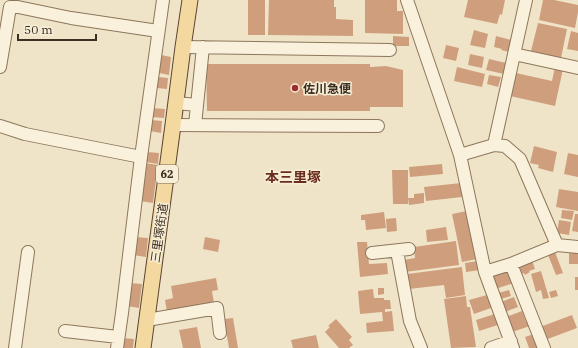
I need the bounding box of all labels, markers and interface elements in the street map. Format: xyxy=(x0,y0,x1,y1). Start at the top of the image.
scale bar xyxy=(18,16,96,42)
text: 50 m xyxy=(24,22,53,37)
place label: 佐川急便 xyxy=(303,81,351,96)
marker: 佐川急便 xyxy=(290,83,300,93)
road number: 62 xyxy=(156,165,178,183)
district label: 本三里塚 xyxy=(265,168,321,186)
street label: 三里塚街道 xyxy=(147,202,171,264)

